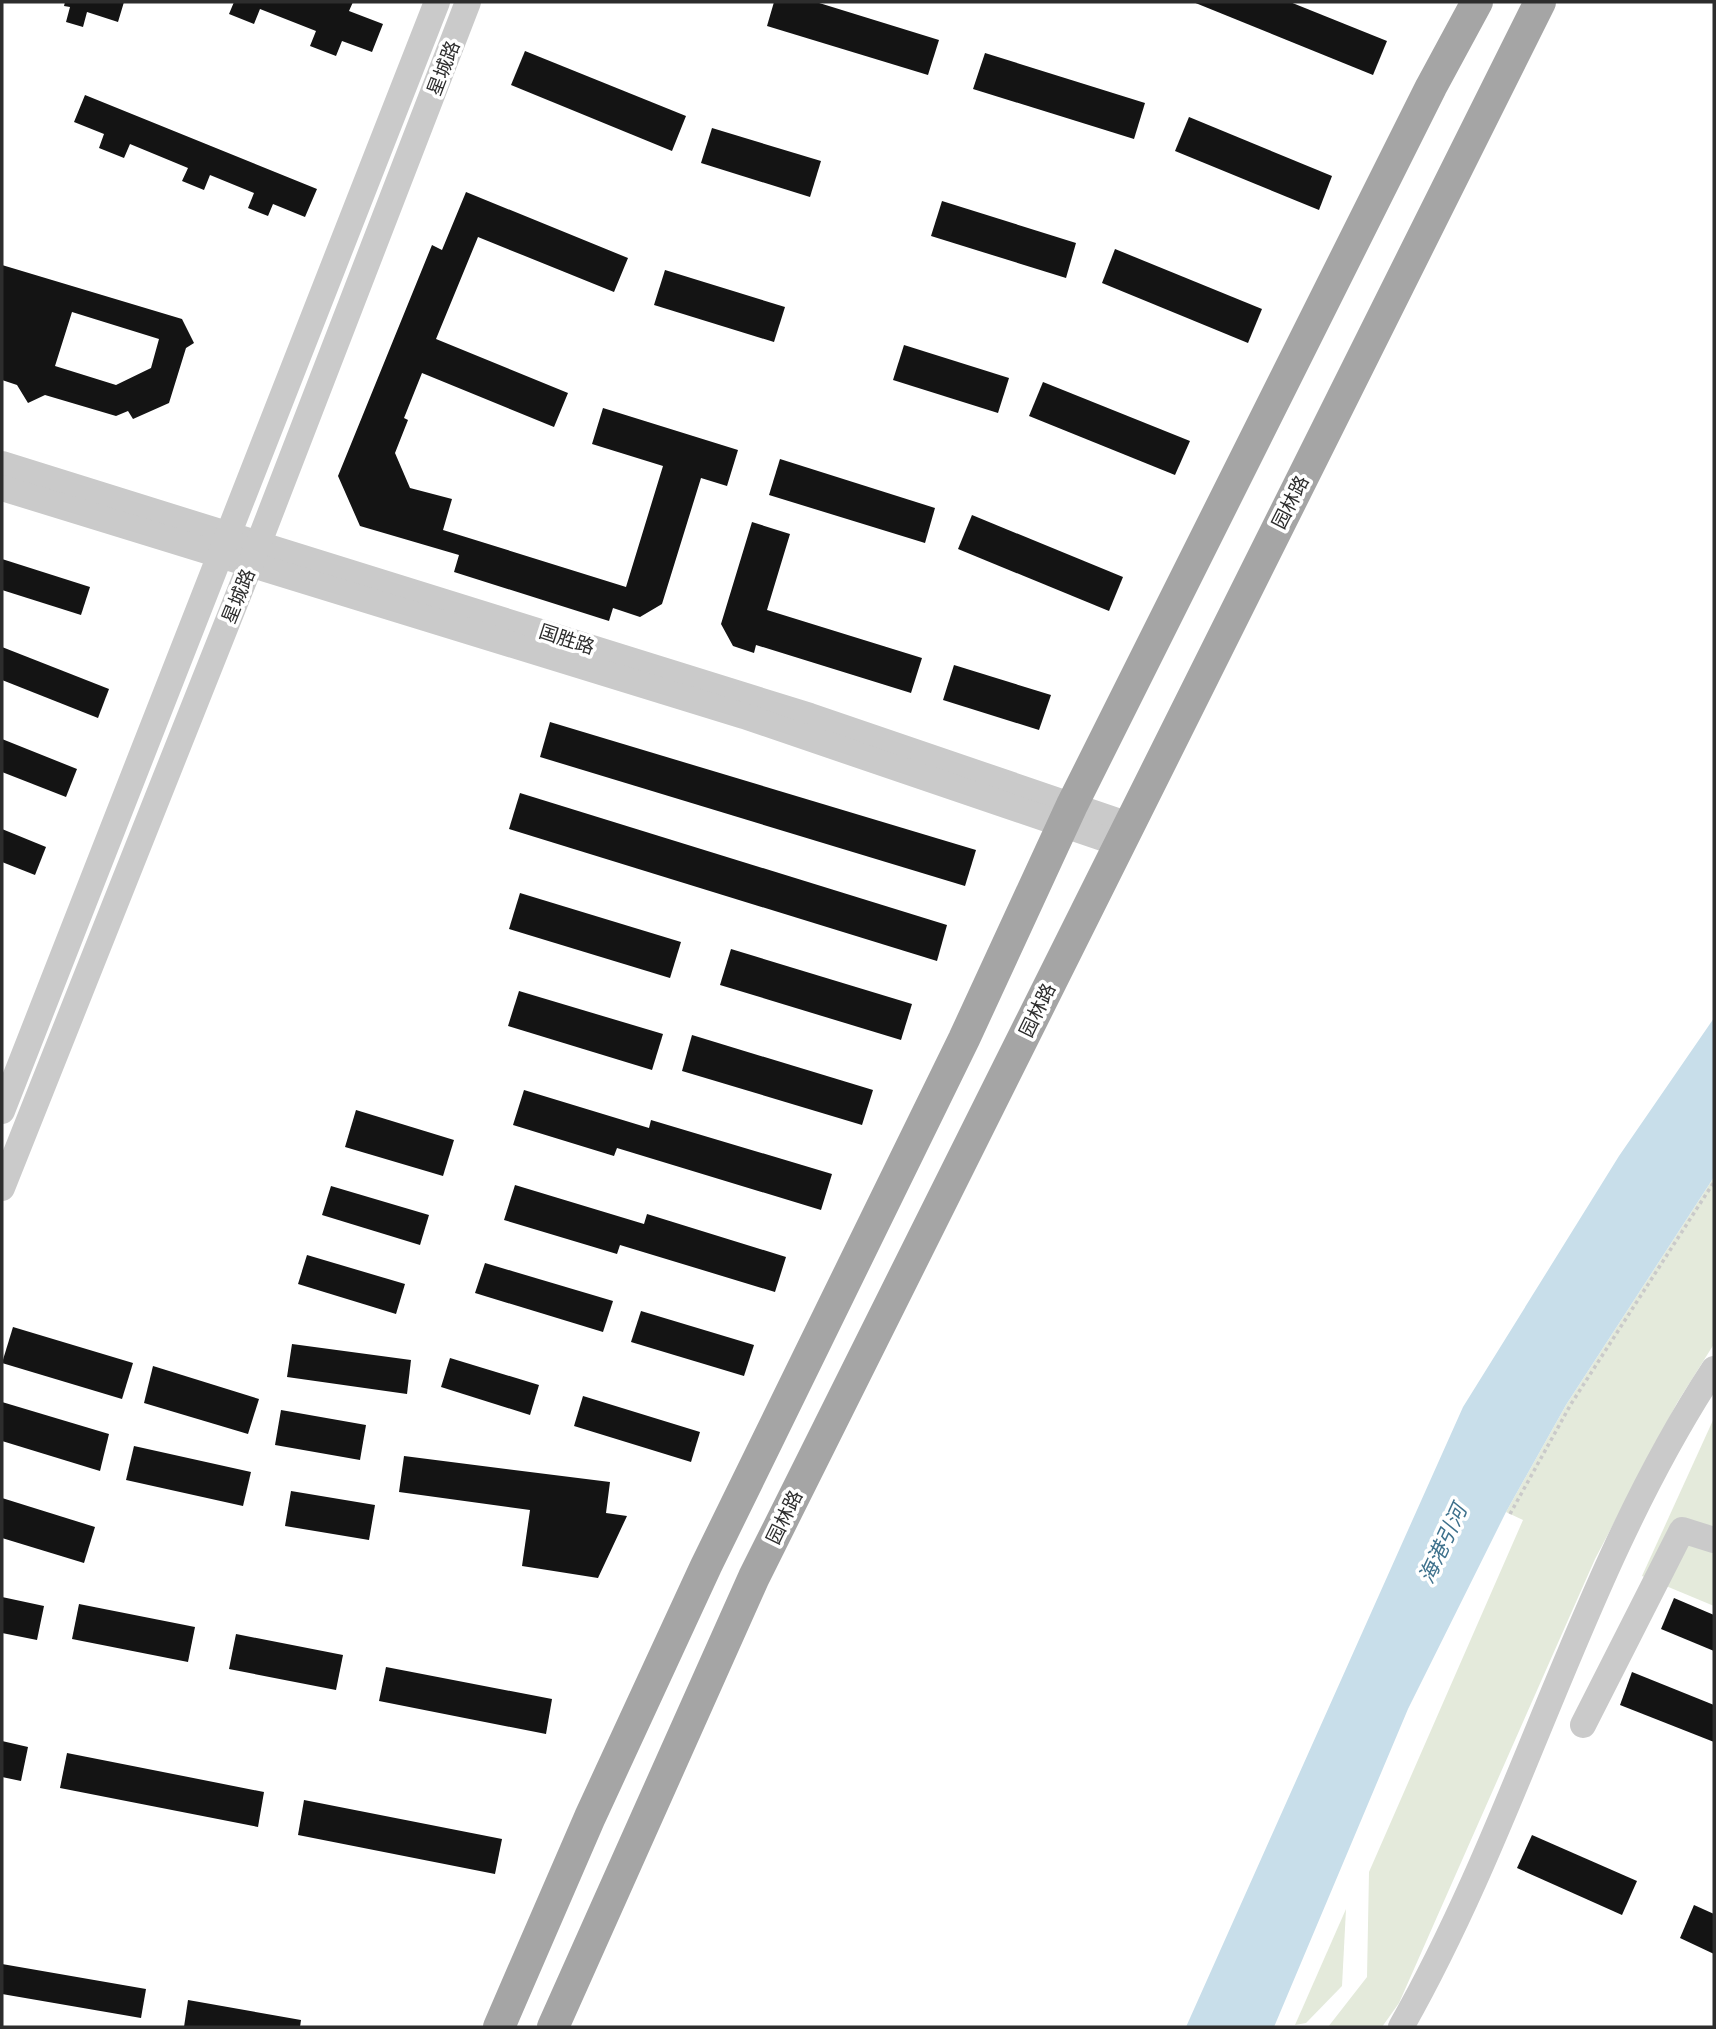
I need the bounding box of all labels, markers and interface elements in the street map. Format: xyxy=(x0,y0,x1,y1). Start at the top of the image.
street label: 星城路 xyxy=(423,38,465,99)
street label: 园林路 xyxy=(1268,472,1315,533)
street label: 星城路 xyxy=(218,566,261,627)
street label: 国胜路 xyxy=(536,621,597,660)
street label: 园林路 xyxy=(1016,980,1061,1041)
street label: 园林路 xyxy=(763,1487,808,1548)
water label: 海港引河 xyxy=(1414,1497,1474,1588)

